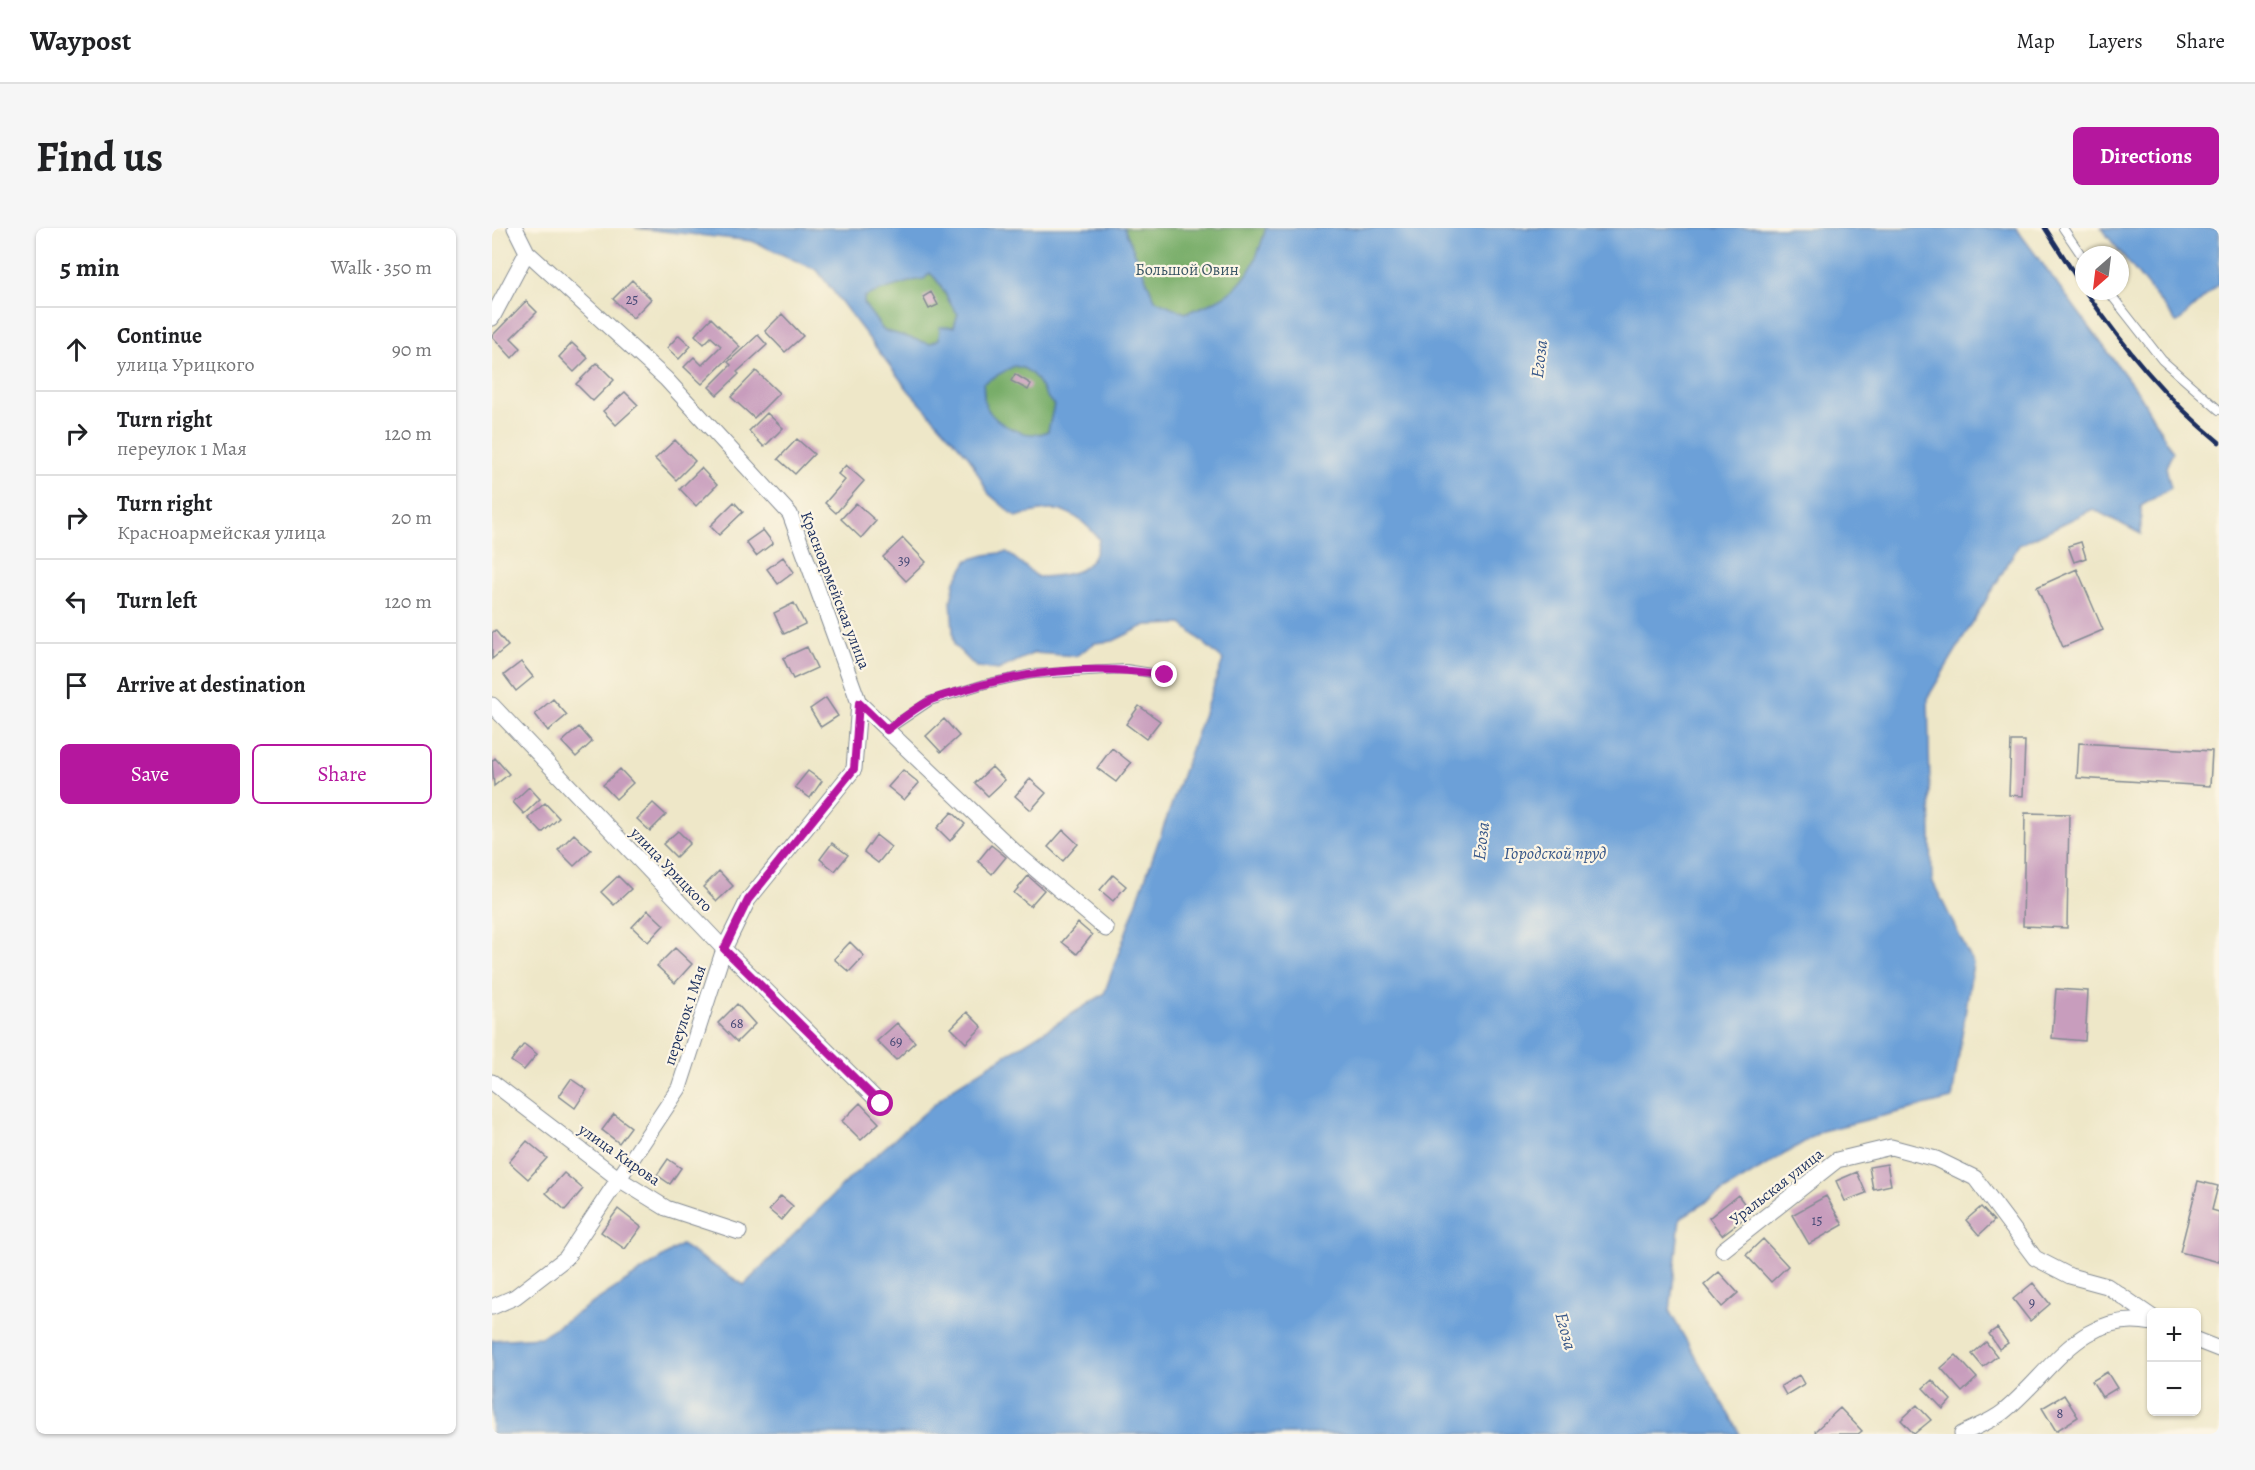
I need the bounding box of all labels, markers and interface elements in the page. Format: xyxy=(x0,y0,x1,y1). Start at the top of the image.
text: Waypost xyxy=(30,22,131,60)
text: Map xyxy=(2016,27,2055,55)
text: Layers xyxy=(2088,27,2143,55)
text: Share xyxy=(2176,27,2225,55)
button: Directions xyxy=(2073,127,2219,185)
text: Find us xyxy=(36,128,163,185)
north arrow xyxy=(2075,246,2129,300)
text: 5 min xyxy=(60,250,120,285)
text: Walk · 350 m xyxy=(331,254,432,281)
park label: Большой Овин xyxy=(1135,259,1239,281)
house number: 25 xyxy=(626,290,638,309)
text: Continue xyxy=(117,321,202,351)
icon: ahead xyxy=(60,333,93,366)
text: 90 m xyxy=(392,336,432,363)
water label: Егоза xyxy=(1525,339,1553,379)
text: улица Урицкого xyxy=(117,351,255,378)
text: Turn right xyxy=(117,405,213,435)
icon: right xyxy=(60,417,93,450)
text: 120 m xyxy=(384,420,432,447)
text: переулок 1 Мая xyxy=(117,435,247,462)
text: Turn right xyxy=(117,489,213,519)
icon: right xyxy=(60,501,93,534)
text: 20 m xyxy=(391,504,432,531)
street label: Красноармейская улица xyxy=(795,508,876,673)
text: Красноармейская улица xyxy=(117,519,326,546)
house number: 39 xyxy=(898,551,910,570)
icon: left xyxy=(60,585,93,618)
text: Turn left xyxy=(117,586,197,616)
text: 120 m xyxy=(384,588,432,615)
route end xyxy=(1151,661,1177,687)
icon: arrive xyxy=(60,669,93,702)
text: Arrive at destination xyxy=(117,670,306,700)
button: Save xyxy=(60,744,240,804)
button: Share xyxy=(252,744,432,804)
water label: Егоза xyxy=(1467,821,1495,861)
street label: улица Урицкого xyxy=(624,822,717,917)
water label: Городской пруд xyxy=(1504,841,1606,865)
street label: переулок 1 Мая xyxy=(658,962,712,1068)
house number: 68 xyxy=(730,1014,744,1033)
house number: 69 xyxy=(890,1032,902,1051)
route start xyxy=(867,1090,893,1116)
street label: улица Кирова xyxy=(573,1118,665,1191)
street label: Уральская улица xyxy=(1725,1143,1829,1230)
house number: 15 xyxy=(1812,1211,1822,1230)
house number: 9 xyxy=(2029,1293,2035,1312)
map controls xyxy=(2147,1308,2201,1416)
button: + xyxy=(2147,1308,2201,1362)
water label: Егоза xyxy=(1549,1309,1583,1353)
button: − xyxy=(2147,1362,2201,1416)
house number: 8 xyxy=(2057,1404,2064,1423)

